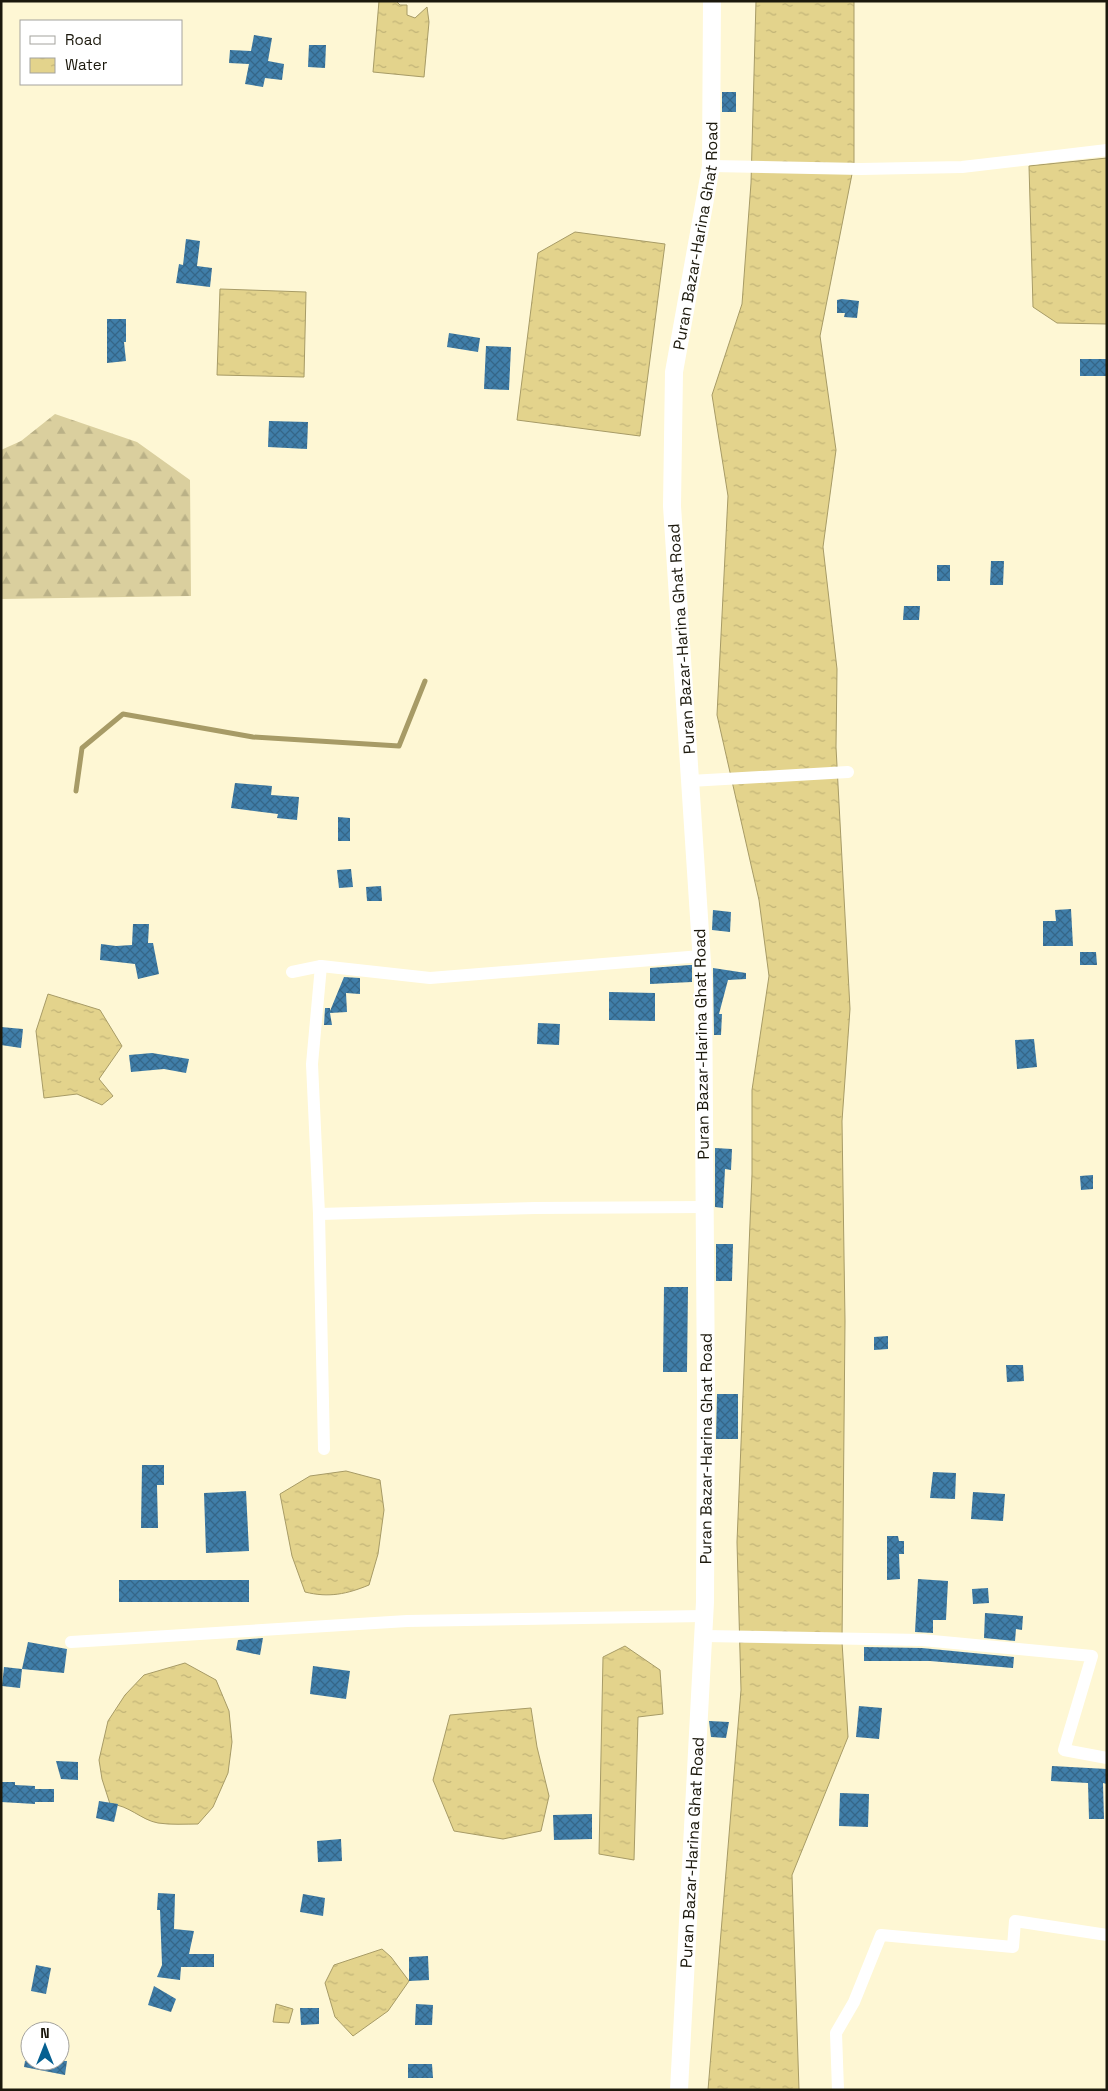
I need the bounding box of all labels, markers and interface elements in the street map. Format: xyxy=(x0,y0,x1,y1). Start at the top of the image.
legend xyxy=(20,20,182,85)
text: Road xyxy=(65,30,102,49)
text: Water xyxy=(65,55,108,74)
street label: Puran Bazar-Harina Ghat Road xyxy=(668,121,722,352)
street label: Puran Bazar-Harina Ghat Road xyxy=(663,523,700,755)
street label: Puran Bazar-Harina Ghat Road xyxy=(689,928,714,1160)
street label: Puran Bazar-Harina Ghat Road xyxy=(695,1333,717,1564)
street label: Puran Bazar-Harina Ghat Road xyxy=(676,1736,709,1968)
north arrow xyxy=(20,2021,70,2071)
text: N xyxy=(40,2024,50,2042)

